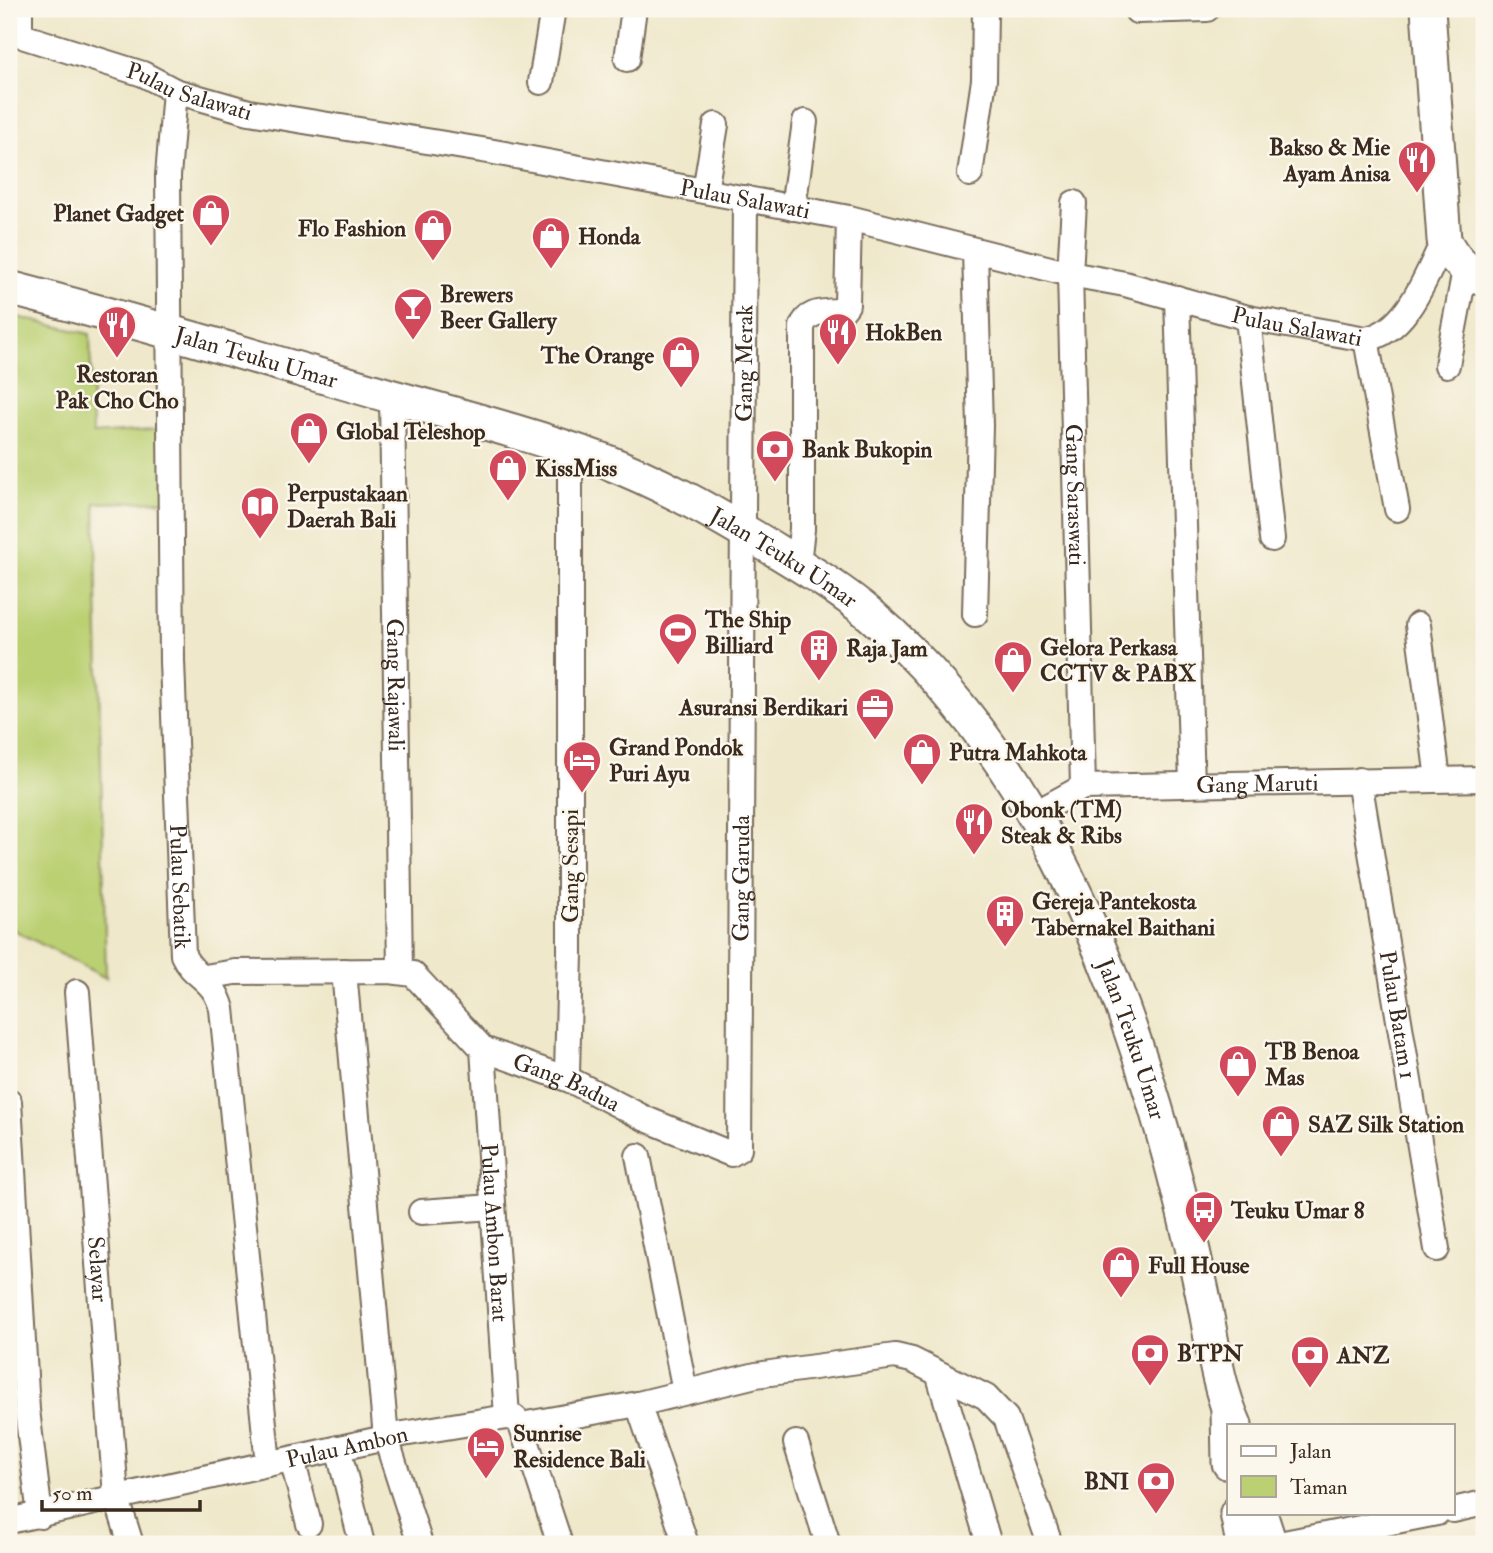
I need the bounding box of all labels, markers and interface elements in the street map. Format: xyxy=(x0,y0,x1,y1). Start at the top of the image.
street label: Pulau Salawati xyxy=(123,56,255,127)
place label: Bakso & Mie Ayam Anisa xyxy=(1269,133,1392,189)
restaurant icon: Bakso & Mie Ayam Anisa xyxy=(1396,139,1438,194)
street label: Pulau Salawati xyxy=(677,173,813,225)
shop icon: Planet Gadget xyxy=(190,192,232,247)
place label: Planet Gadget xyxy=(53,199,185,229)
shop icon: Flo Fashion xyxy=(412,207,454,262)
place label: Flo Fashion xyxy=(298,214,406,243)
shop icon: Honda xyxy=(530,215,572,270)
place label: Honda xyxy=(578,222,642,251)
place label: Brewers Beer Gallery xyxy=(440,280,557,336)
bar icon: Brewers Beer Gallery xyxy=(392,286,434,341)
street label: Pulau Salawati xyxy=(1228,300,1364,353)
restaurant icon: Restoran Pak Cho Cho xyxy=(96,304,138,359)
street label: Gang Merak xyxy=(730,305,759,422)
restaurant icon: HokBen xyxy=(817,311,859,366)
place label: HokBen xyxy=(865,318,942,347)
street label: Jalan Teuku Umar xyxy=(171,320,342,395)
shop icon: The Orange xyxy=(660,334,702,389)
place label: The Orange xyxy=(540,341,654,371)
place label: Restoran Pak Cho Cho xyxy=(55,360,179,415)
shop icon: Global Teleshop xyxy=(288,410,330,465)
place label: Global Teleshop xyxy=(336,417,486,447)
street label: Gang Saraswati xyxy=(1059,423,1091,566)
bank icon: Bank Bukopin xyxy=(754,428,796,483)
place label: Bank Bukopin xyxy=(802,435,933,465)
shop icon: KissMiss xyxy=(487,447,529,502)
place label: KissMiss xyxy=(535,454,617,483)
place label: Perpustakaan Daerah Bali xyxy=(287,479,408,534)
library icon: Perpustakaan Daerah Bali xyxy=(239,485,281,540)
street label: Jalan Teuku Umar xyxy=(704,500,864,614)
place label: The Ship Billiard xyxy=(704,605,792,660)
sports icon: The Ship Billiard xyxy=(657,611,699,666)
street label: Gang Rajawali xyxy=(380,618,411,752)
building icon: Raja Jam xyxy=(798,627,840,682)
place label: Gelora Perkasa CCTV & PABX xyxy=(1040,633,1196,688)
place label: Raja Jam xyxy=(846,634,928,664)
shop icon: Gelora Perkasa CCTV & PABX xyxy=(992,639,1034,694)
office icon: Asuransi Berdikari xyxy=(854,686,896,741)
place label: Asuransi Berdikari xyxy=(678,693,848,722)
shop icon: Putra Mahkota xyxy=(901,731,943,786)
place label: Grand Pondok Puri Ayu xyxy=(609,733,744,789)
place label: Putra Mahkota xyxy=(949,738,1088,767)
hotel icon: Grand Pondok Puri Ayu xyxy=(561,739,603,794)
street label: Gang Maruti xyxy=(1196,768,1319,800)
place label: Obonk (TM) Steak & Ribs xyxy=(1001,795,1122,850)
restaurant icon: Obonk (TM) Steak & Ribs xyxy=(953,801,995,856)
street label: Gang Sesapi xyxy=(556,809,586,923)
street label: Gang Garuda xyxy=(726,814,756,942)
street label: Pulau Sebatik xyxy=(163,823,197,950)
place label: Gereja Pantekosta Tabernakel Baithani xyxy=(1031,887,1215,942)
building icon: Gereja Pantekosta Tabernakel Baithani xyxy=(984,893,1026,948)
street label: Pulau Batam 1 xyxy=(1373,948,1423,1081)
street label: Jalan Teuku Umar xyxy=(1090,953,1172,1123)
place label: TB Benoa Mas xyxy=(1264,1037,1361,1092)
shop icon: TB Benoa Mas xyxy=(1217,1043,1259,1098)
street label: Gang Badua xyxy=(509,1047,625,1118)
shop icon: SAZ Silk Station xyxy=(1260,1103,1302,1158)
place label: SAZ Silk Station xyxy=(1308,1110,1464,1139)
street label: Pulau Ambon Barat xyxy=(474,1142,515,1323)
bus stop icon: Teuku Umar 8 xyxy=(1183,1189,1225,1244)
place label: Teuku Umar 8 xyxy=(1230,1196,1365,1225)
street label: Selayar xyxy=(81,1235,115,1303)
shop icon: Full House xyxy=(1100,1244,1142,1299)
place label: Full House xyxy=(1148,1251,1250,1280)
bank icon: BTPN xyxy=(1129,1332,1171,1387)
bank icon: ANZ xyxy=(1289,1334,1331,1389)
place label: BTPN xyxy=(1177,1339,1244,1368)
place label: ANZ xyxy=(1336,1341,1389,1370)
street label: Pulau Ambon xyxy=(283,1419,411,1474)
place label: Sunrise Residence Bali xyxy=(513,1419,646,1474)
legend xyxy=(1227,1424,1454,1514)
hotel icon: Sunrise Residence Bali xyxy=(465,1425,507,1480)
text: Jalan xyxy=(1289,1438,1332,1465)
bank icon: BNI xyxy=(1135,1460,1177,1515)
place label: BNI xyxy=(1084,1467,1129,1496)
scale bar xyxy=(42,1469,200,1513)
text: Taman xyxy=(1290,1474,1348,1501)
text: 50 m xyxy=(52,1480,93,1507)

